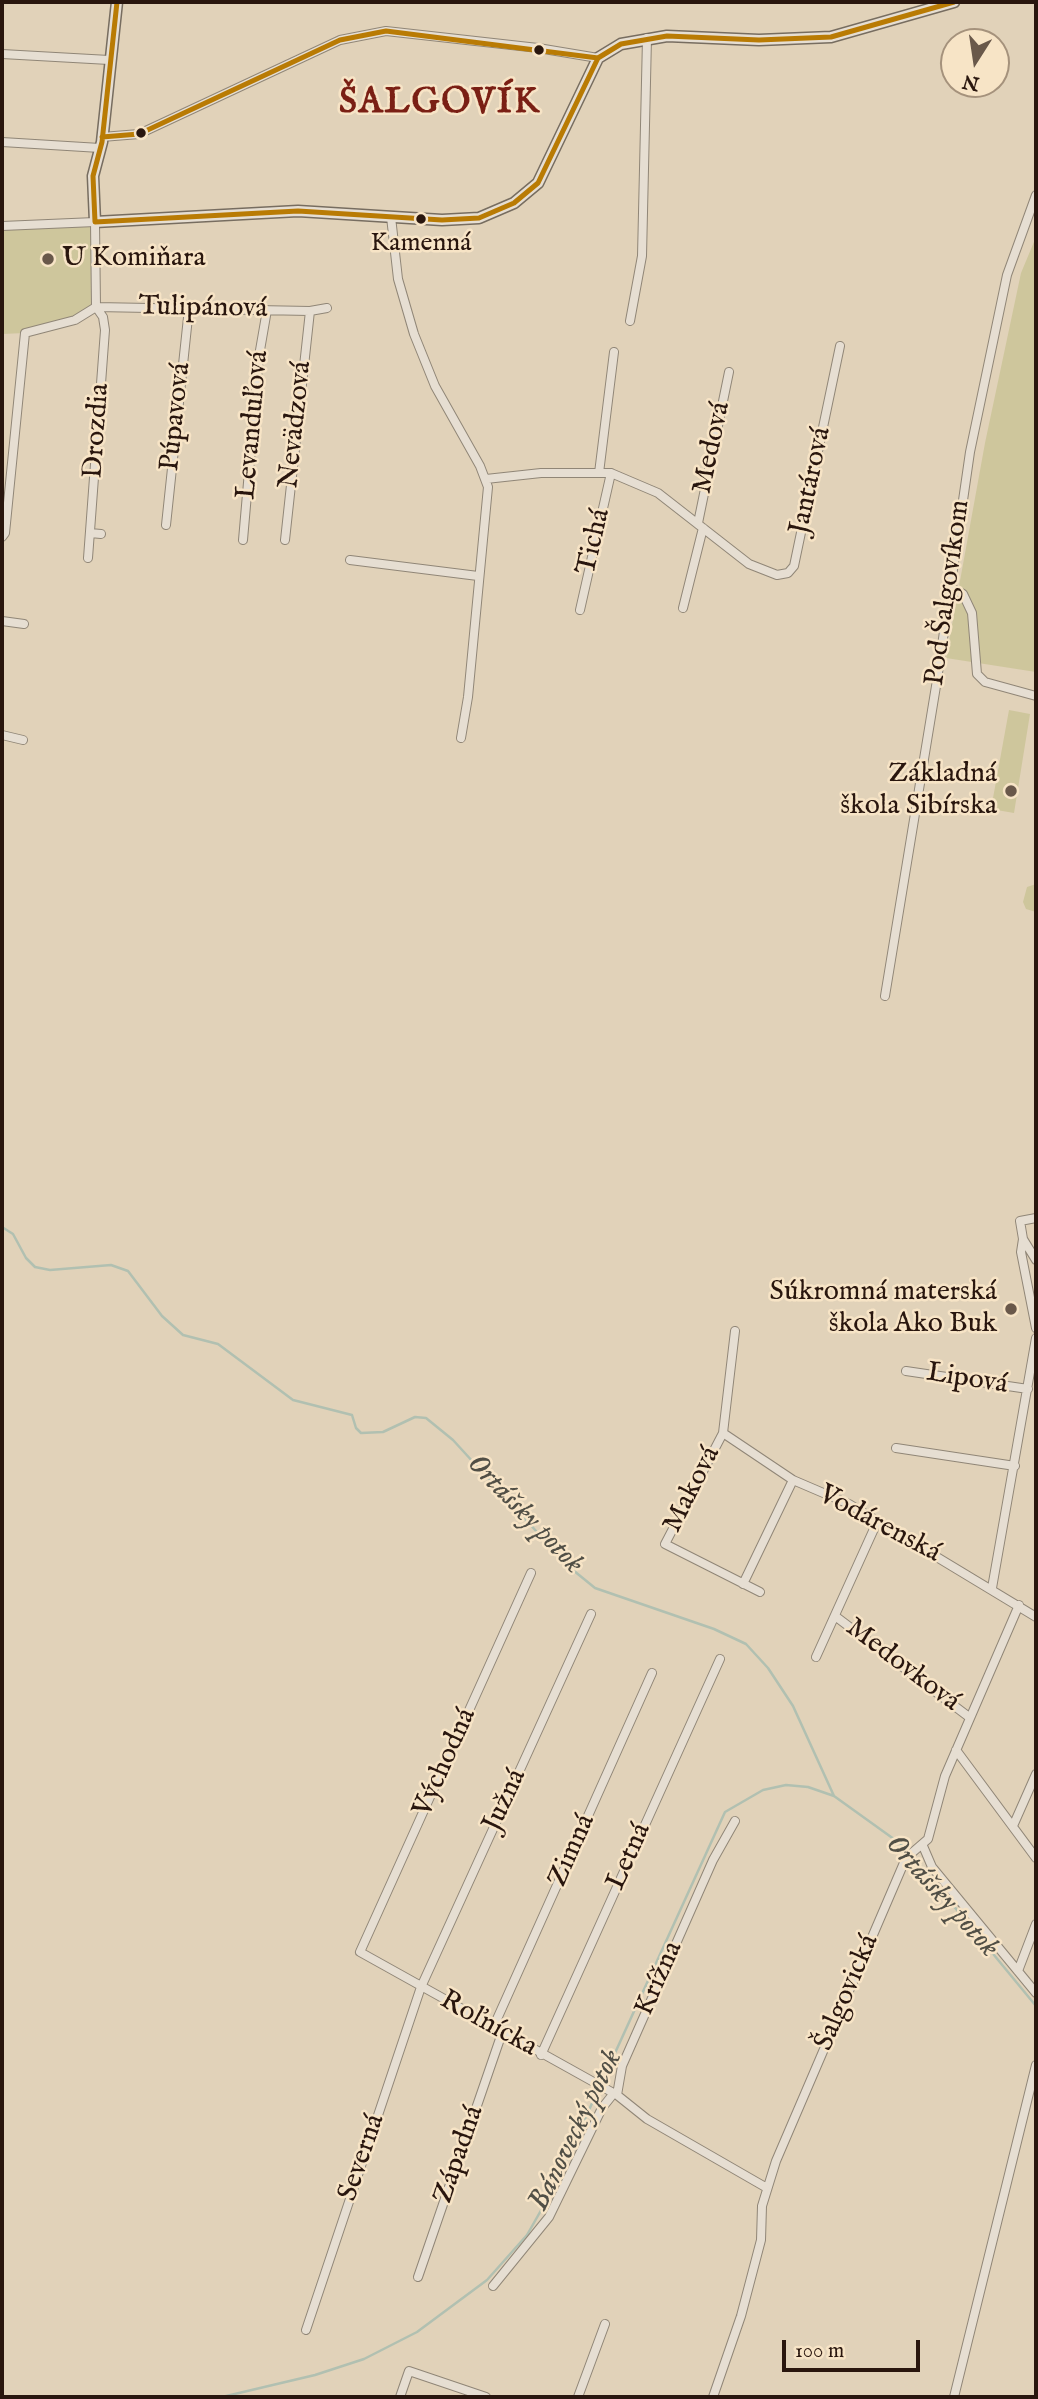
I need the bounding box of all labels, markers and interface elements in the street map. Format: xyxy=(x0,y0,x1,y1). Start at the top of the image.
north arrow xyxy=(940,28,1010,98)
unlabelled marker xyxy=(532,43,546,57)
text: N xyxy=(961,68,982,95)
district label: ŠALGOVÍK xyxy=(340,84,540,126)
unlabelled marker xyxy=(134,126,148,140)
marker: Kamenná xyxy=(414,212,428,226)
place label: Kamenná xyxy=(371,229,471,261)
place label: U Komiňara xyxy=(62,242,206,276)
marker: U Komiňara xyxy=(40,251,56,267)
street label: Tulipánová xyxy=(138,291,268,327)
street label: Levanduľová xyxy=(231,349,277,501)
street label: Nevädzová xyxy=(274,360,320,490)
street label: Púpavová xyxy=(155,361,199,473)
street label: Drozdia xyxy=(78,382,118,480)
street label: Medová xyxy=(687,399,739,497)
street label: Jantárová xyxy=(784,424,840,538)
street label: Pod Šalgovíkom xyxy=(919,498,979,688)
street label: Tichá xyxy=(571,506,619,578)
place label: Základná škola Sibírska xyxy=(840,758,997,824)
marker: Základná škola Sibírska xyxy=(1003,783,1019,799)
place label: Súkromná materská škola Ako Buk xyxy=(770,1276,997,1342)
marker: Súkromná materská škola Ako Buk xyxy=(1003,1301,1019,1317)
street label: Lipová xyxy=(924,1357,1010,1403)
street label: Maková xyxy=(657,1441,729,1539)
water label: Ortášsky potok xyxy=(458,1447,590,1583)
street label: Vodárenská xyxy=(812,1479,946,1571)
street label: Medovková xyxy=(838,1612,966,1720)
street label: Východná xyxy=(407,1704,485,1822)
street label: Južná xyxy=(477,1764,535,1838)
street label: Zimná xyxy=(542,1810,604,1892)
street label: Letná xyxy=(600,1818,660,1896)
water label: Ortášsky potok xyxy=(876,1828,1006,1966)
street label: Šalgovická xyxy=(809,1930,887,2056)
street label: Krížna xyxy=(629,1937,691,2021)
street label: Roľnícka xyxy=(433,1985,543,2065)
water label: Bánovecký potok xyxy=(522,2044,632,2218)
street label: Západná xyxy=(428,2102,492,2208)
street label: Severná xyxy=(333,2110,393,2206)
scale bar xyxy=(786,2326,924,2370)
text: 100 m xyxy=(795,2338,844,2365)

